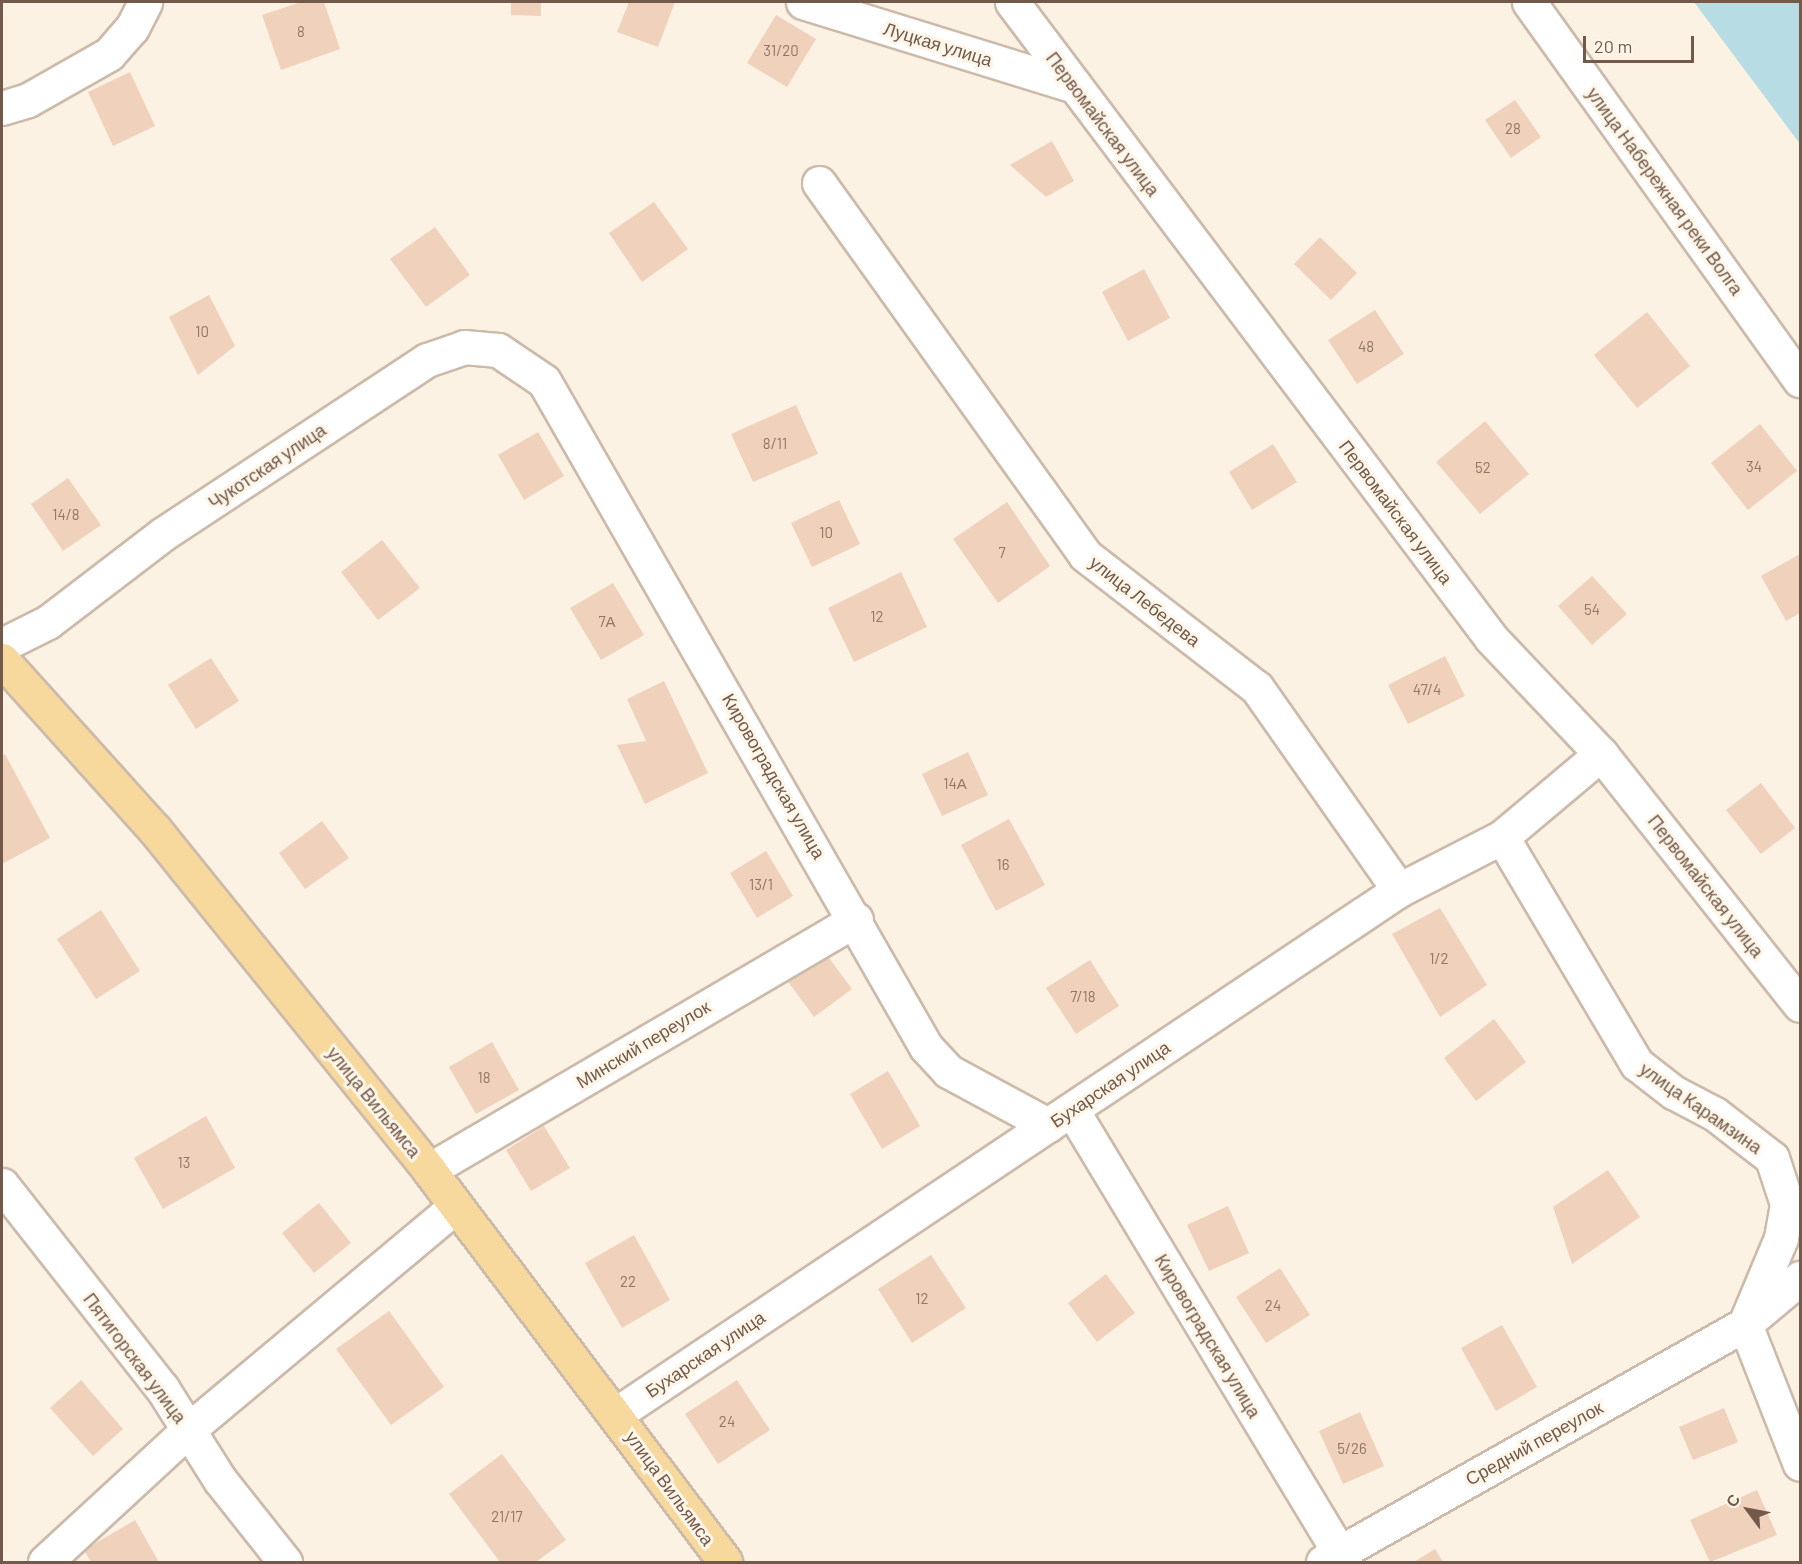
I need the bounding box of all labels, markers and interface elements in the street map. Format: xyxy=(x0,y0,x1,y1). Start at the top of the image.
street label: Луцкая улица xyxy=(881,17,995,71)
house number: 8 xyxy=(297,23,305,41)
scale bar xyxy=(1586,24,1697,62)
text: 20 m xyxy=(1594,35,1632,57)
house number: 31/20 xyxy=(763,42,799,60)
street label: Первомайская улица xyxy=(1042,48,1164,200)
street label: улица Набережная реки Волга xyxy=(1582,83,1748,299)
house number: 28 xyxy=(1505,120,1521,138)
house number: 10 xyxy=(195,323,209,341)
house number: 48 xyxy=(1358,338,1374,356)
street label: Чукотская улица xyxy=(204,419,330,513)
house number: 8/11 xyxy=(763,435,787,453)
street label: Первомайская улица xyxy=(1335,436,1457,588)
house number: 34 xyxy=(1746,458,1762,476)
house number: 52 xyxy=(1475,459,1491,477)
house number: 14/8 xyxy=(52,506,80,524)
house number: 10 xyxy=(819,524,833,542)
house number: 7 xyxy=(998,544,1006,562)
street label: улица Лебедева xyxy=(1085,551,1205,651)
house number: 54 xyxy=(1584,601,1600,619)
house number: 12 xyxy=(870,608,884,626)
house number: 7А xyxy=(598,613,616,631)
house number: 47/4 xyxy=(1413,681,1441,699)
street label: Кировоградская улица xyxy=(718,690,830,862)
house number: 14А xyxy=(943,775,967,793)
street label: Первомайская улица xyxy=(1644,810,1768,962)
house number: 16 xyxy=(997,856,1009,874)
house number: 13/1 xyxy=(749,876,773,894)
house number: 1/2 xyxy=(1429,950,1449,968)
house number: 7/18 xyxy=(1070,988,1096,1006)
street label: Минский переулок xyxy=(572,996,714,1092)
street label: Бухарская улица xyxy=(1046,1036,1174,1132)
street label: улица Вильямса xyxy=(323,1042,425,1162)
street label: улица Карамзина xyxy=(1636,1058,1766,1158)
house number: 18 xyxy=(477,1069,491,1087)
house number: 13 xyxy=(178,1154,190,1172)
street label: Кировоградская улица xyxy=(1151,1250,1265,1422)
house number: 22 xyxy=(620,1273,636,1291)
street label: Пятигорская улица xyxy=(79,1289,191,1427)
house number: 12 xyxy=(915,1290,929,1308)
house number: 24 xyxy=(1265,1297,1281,1315)
street label: Бухарская улица xyxy=(641,1306,769,1402)
street label: Средний переулок xyxy=(1462,1396,1606,1490)
house number: 24 xyxy=(719,1413,735,1431)
street label: улица Вильямса xyxy=(621,1427,719,1549)
house number: 5/26 xyxy=(1337,1440,1367,1458)
north arrow xyxy=(1718,1480,1778,1540)
text: С xyxy=(1721,1490,1743,1510)
house number: 21/17 xyxy=(491,1508,523,1526)

